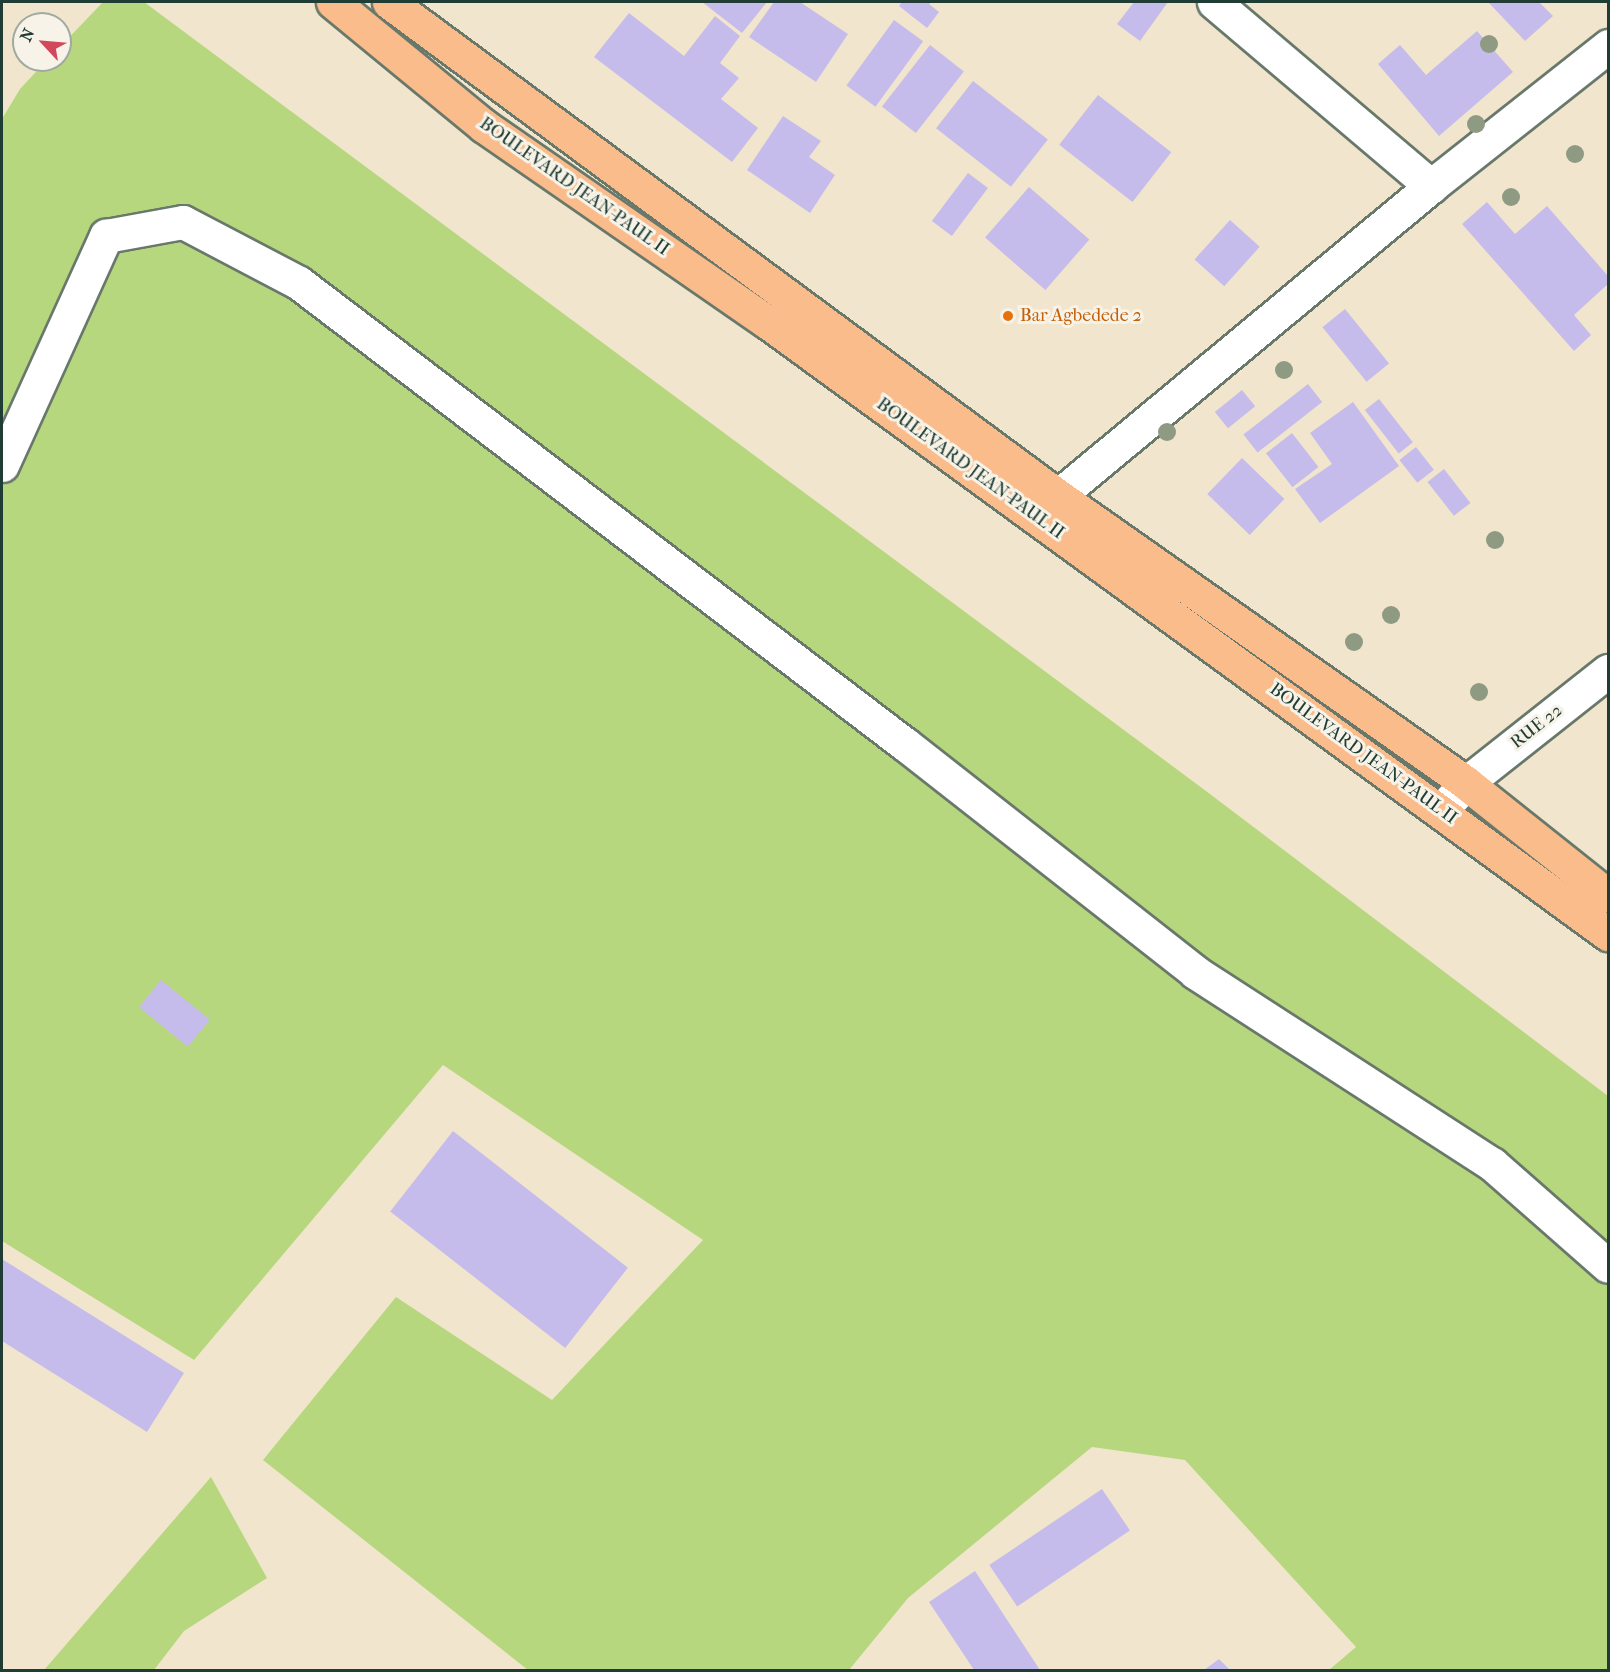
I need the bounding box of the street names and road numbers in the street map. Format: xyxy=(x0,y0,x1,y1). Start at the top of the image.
street label: BOULEVARD JEAN-PAUL II xyxy=(475,113,673,261)
street label: BOULEVARD JEAN-PAUL II xyxy=(872,394,1068,544)
street label: BOULEVARD JEAN-PAUL II xyxy=(1265,679,1461,829)
street label: RUE 22 xyxy=(1507,700,1567,754)

